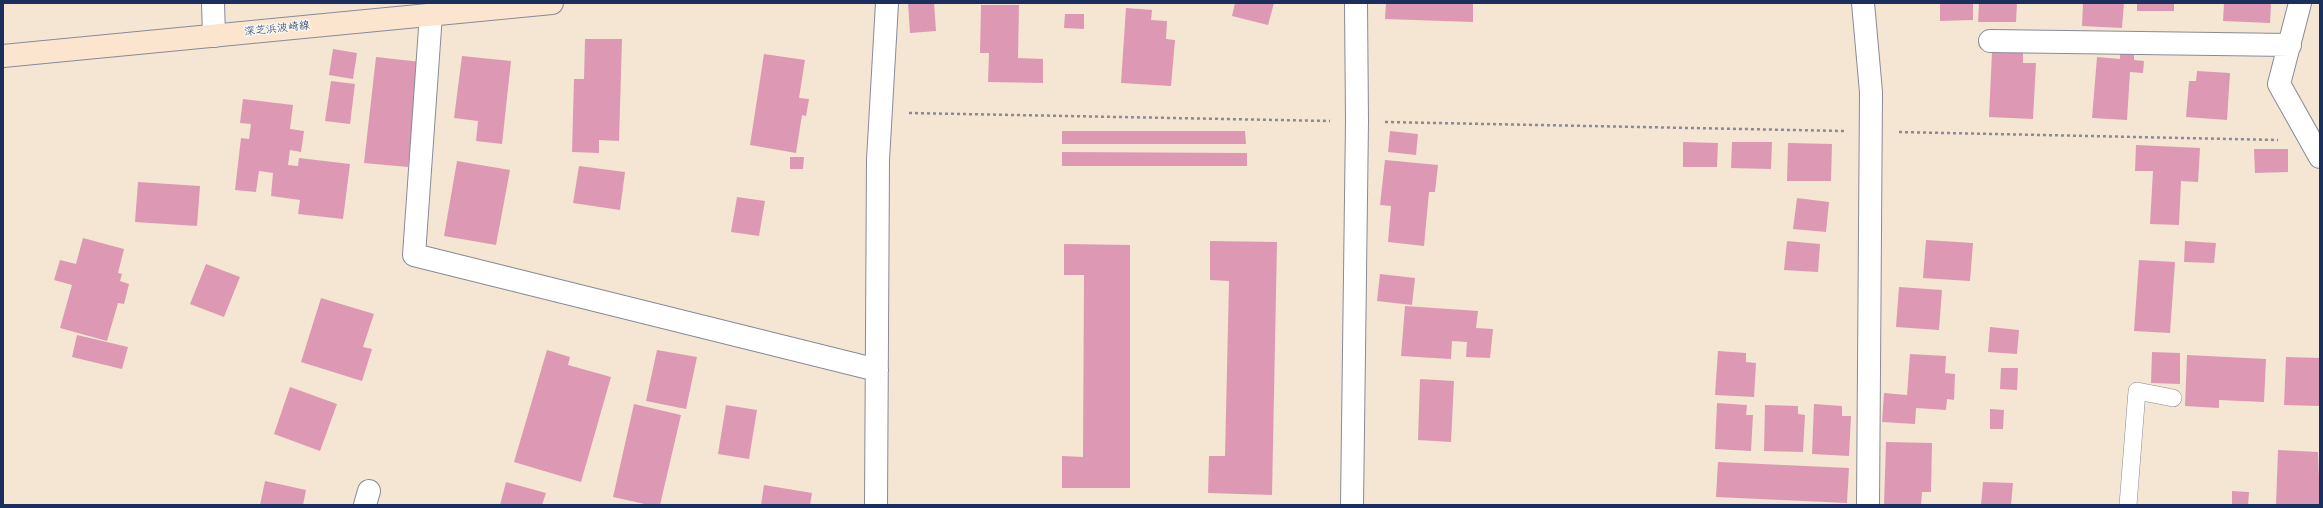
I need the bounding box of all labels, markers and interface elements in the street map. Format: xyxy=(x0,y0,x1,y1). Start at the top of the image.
street label: 深芝浜波崎線 xyxy=(243,19,311,39)

